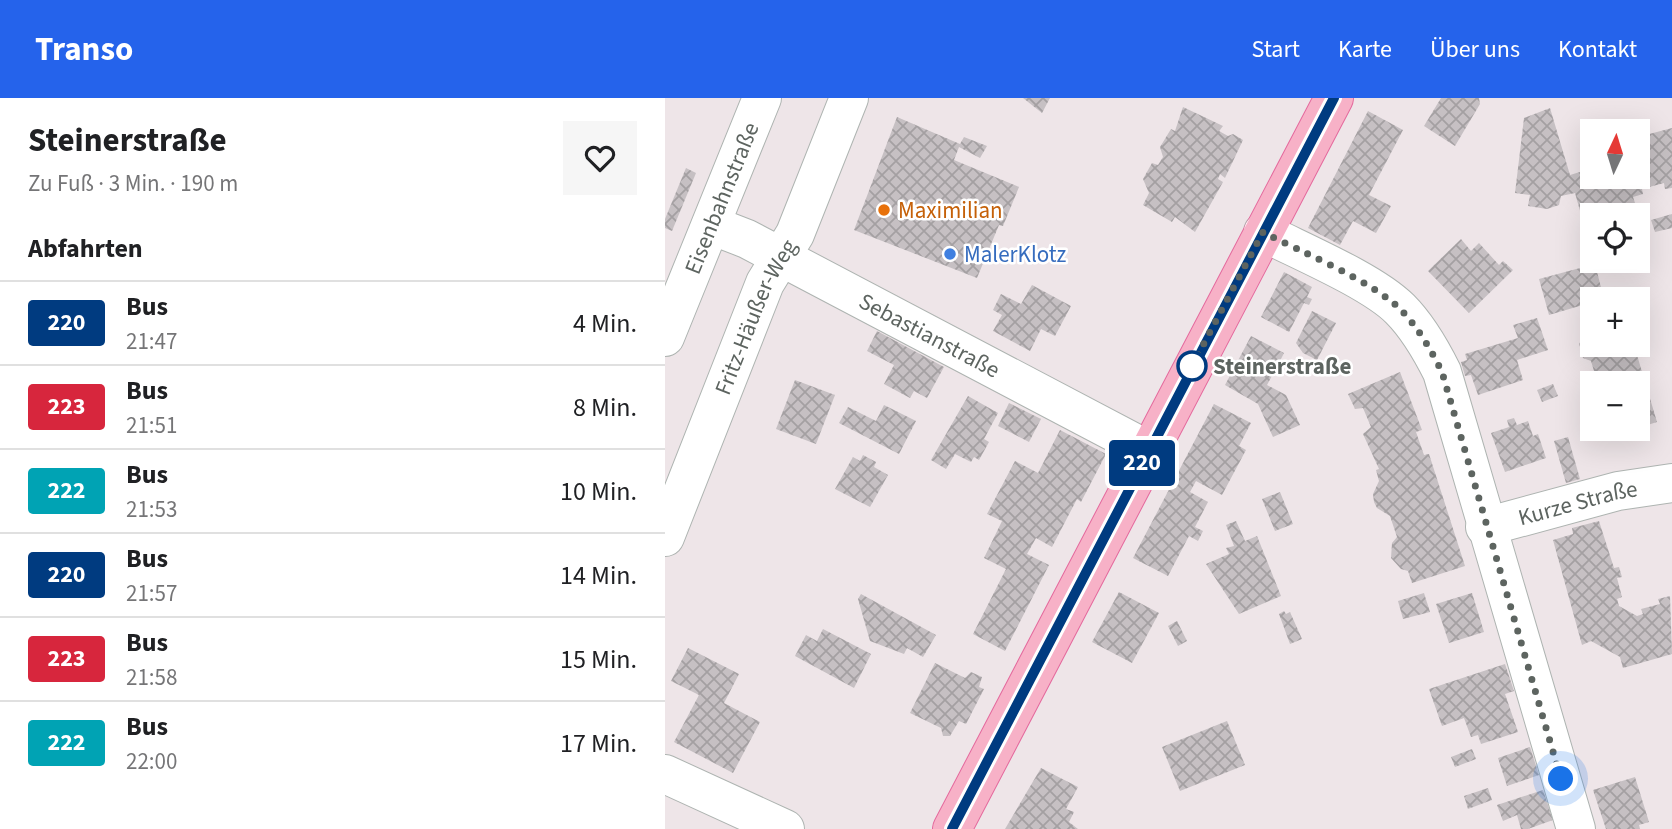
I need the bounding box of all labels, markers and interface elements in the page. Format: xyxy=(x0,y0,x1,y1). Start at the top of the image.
text: Transo xyxy=(35,26,133,73)
text: Start xyxy=(1252,32,1300,67)
text: Karte xyxy=(1338,32,1392,67)
text: Über uns xyxy=(1430,32,1520,67)
text: Kontakt xyxy=(1558,32,1637,67)
text: Steinerstraße xyxy=(28,117,227,164)
street label: Eisenbahnstraße xyxy=(676,117,767,279)
north arrow xyxy=(1580,119,1650,189)
map controls xyxy=(1580,119,1650,441)
button: heart xyxy=(563,121,637,195)
text: Zu Fuß · 3 Min. · 190 m xyxy=(28,167,238,200)
place label: Maximilian xyxy=(898,194,1003,227)
marker: Maximilian xyxy=(876,202,892,218)
button: locate xyxy=(1580,203,1650,273)
text: Abfahrten xyxy=(28,230,143,267)
street label: Fritz-Häußer-Weg xyxy=(707,233,805,400)
place label: MalerKlotz xyxy=(964,238,1067,271)
marker: MalerKlotz xyxy=(942,246,958,262)
street label: Sebastianstraße xyxy=(853,285,1006,386)
button: + xyxy=(1580,287,1650,357)
text: Bus xyxy=(126,288,168,325)
text: 220 xyxy=(47,305,86,340)
text: 4 Min. xyxy=(573,305,637,342)
text: 21:47 xyxy=(126,325,177,358)
place label: Steinerstraße xyxy=(1213,350,1352,383)
marker: Steinerstraße xyxy=(1177,351,1207,381)
button: − xyxy=(1580,371,1650,441)
text: Bus xyxy=(126,372,168,409)
text: 223 xyxy=(47,389,86,424)
text: 8 Min. xyxy=(573,389,637,426)
text: 21:51 xyxy=(126,409,177,442)
line badge: 220 xyxy=(1102,440,1182,486)
text: 220 xyxy=(1123,445,1161,480)
text: Bus xyxy=(126,456,168,493)
street label: Kurze Straße xyxy=(1514,472,1640,534)
text: 222 xyxy=(47,473,86,508)
text: 10 Min. xyxy=(560,473,637,510)
text: 21:53 xyxy=(126,493,177,526)
text: Bus xyxy=(126,540,168,577)
text: 220 xyxy=(47,557,86,592)
text: 14 Min. xyxy=(560,557,637,594)
text: 21:57 xyxy=(126,577,177,610)
text: Bus xyxy=(126,624,168,661)
text: 223 xyxy=(47,641,86,676)
text: 15 Min. xyxy=(560,641,637,678)
text: 21:58 xyxy=(126,661,177,694)
text: Bus xyxy=(126,708,168,745)
text: 222 xyxy=(47,725,86,760)
text: 17 Min. xyxy=(560,725,637,762)
text: 22:00 xyxy=(126,745,177,778)
your location xyxy=(1543,761,1578,796)

